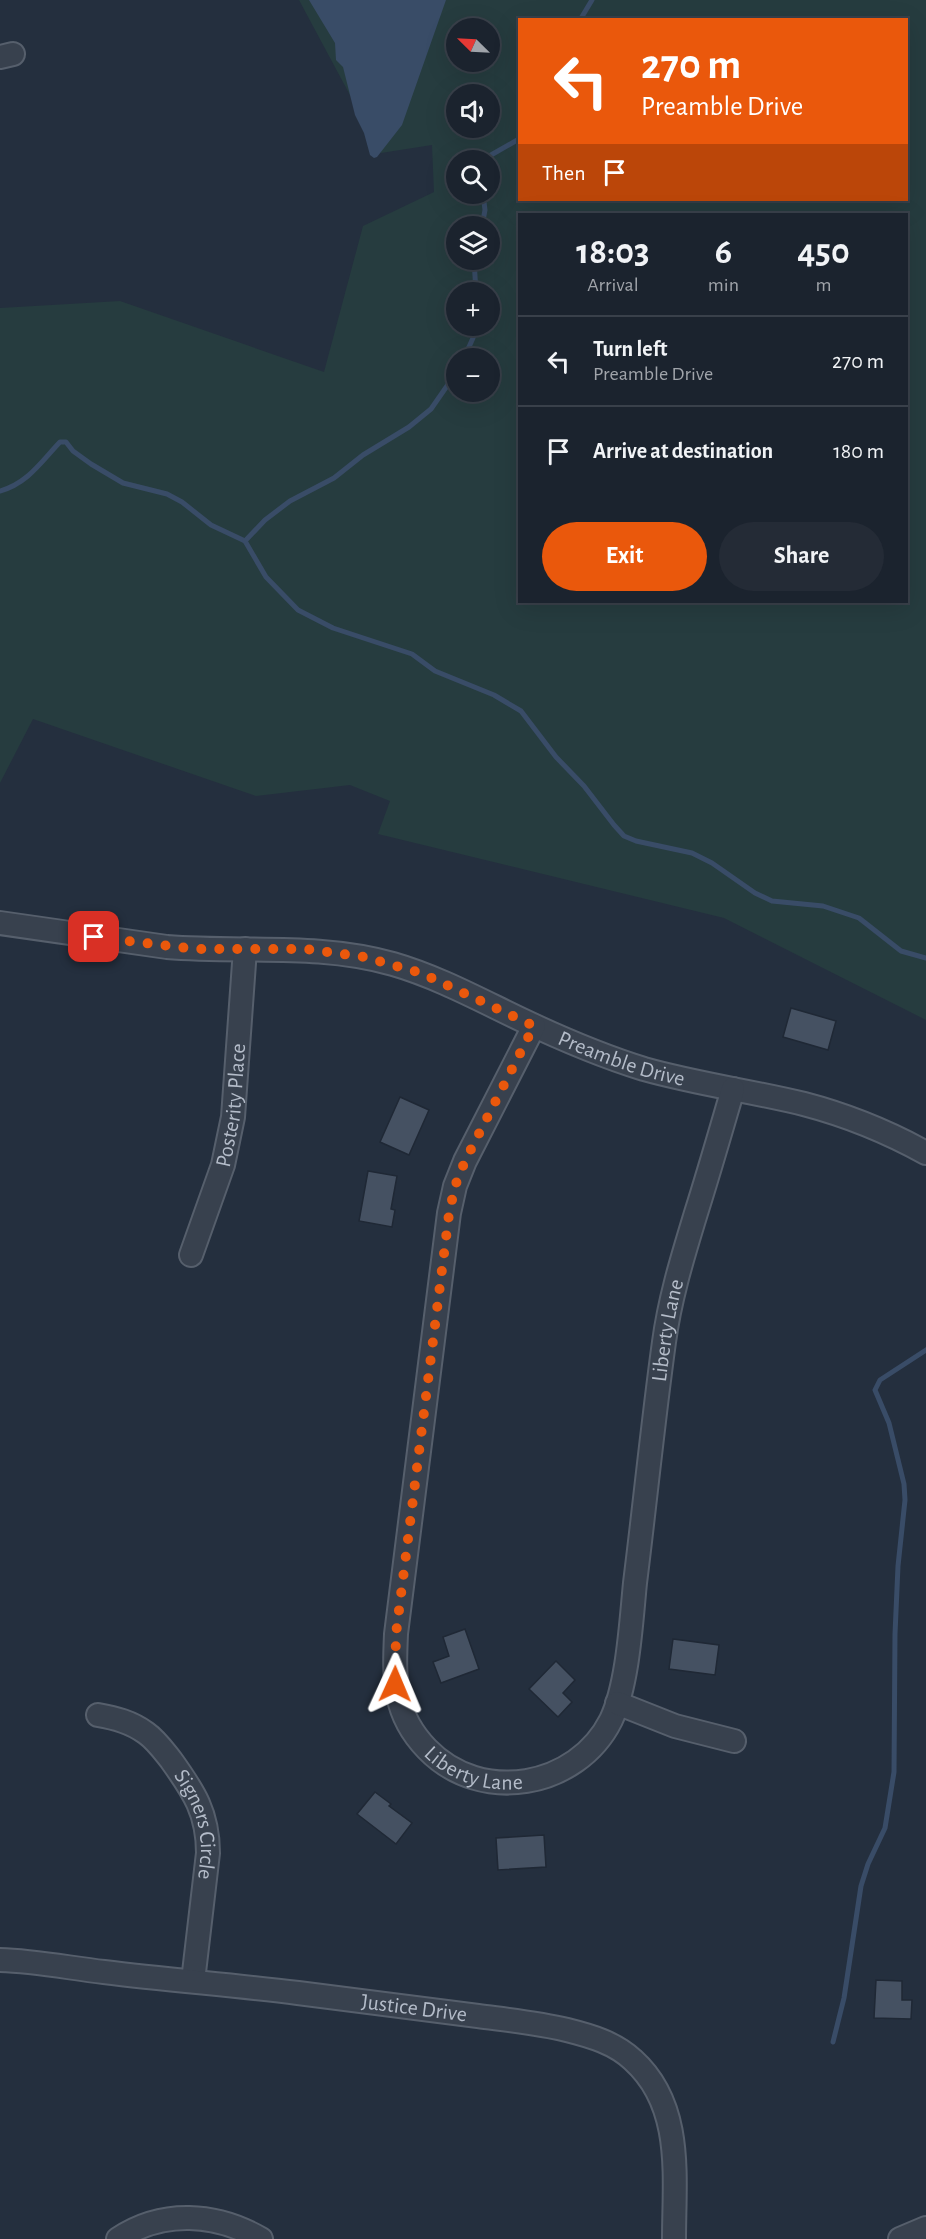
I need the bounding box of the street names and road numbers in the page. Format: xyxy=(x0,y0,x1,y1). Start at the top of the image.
street label: Preamble Drive xyxy=(555,1027,687,1090)
street label: Posterity Place xyxy=(212,1043,249,1169)
street label: Liberty Lane xyxy=(648,1277,687,1383)
street label: Liberty Lane xyxy=(420,1742,524,1794)
street label: Signers Circle xyxy=(170,1765,219,1881)
street label: Justice Drive xyxy=(360,1990,468,2025)

